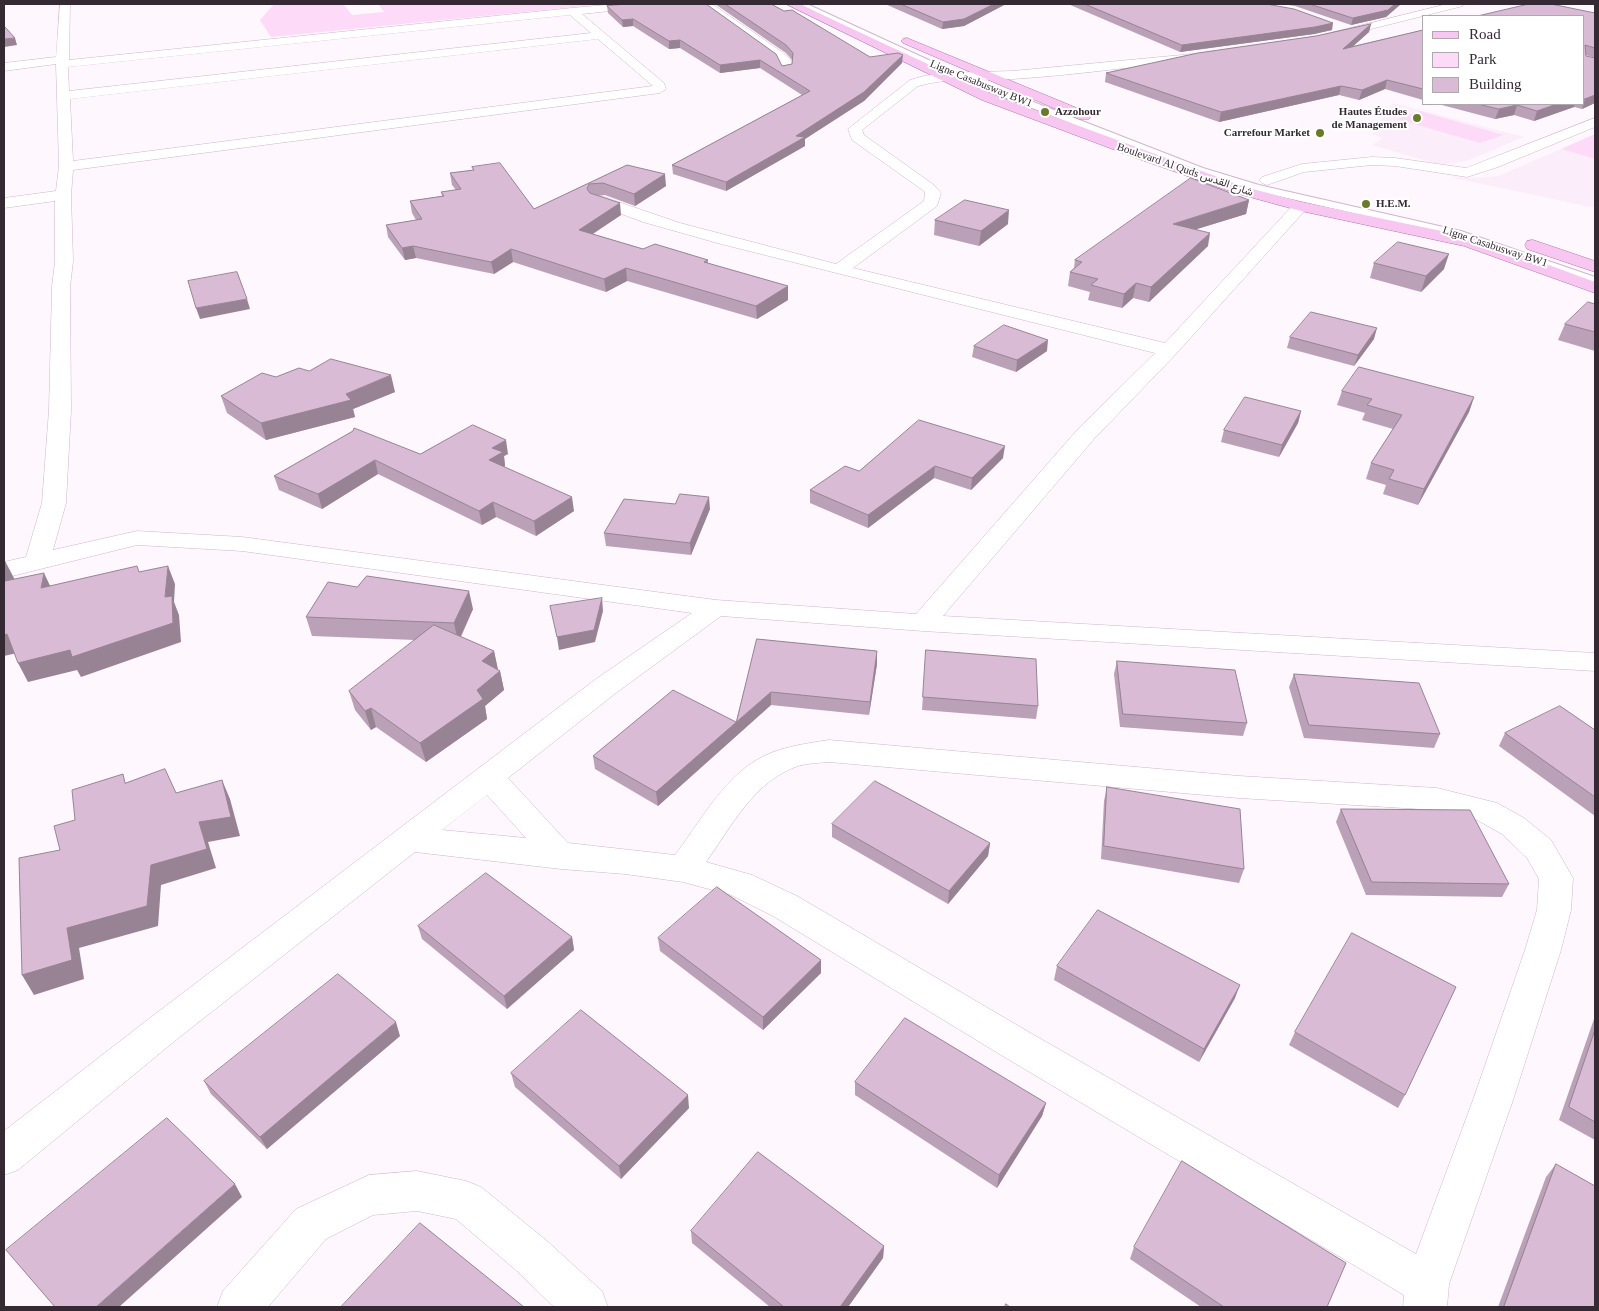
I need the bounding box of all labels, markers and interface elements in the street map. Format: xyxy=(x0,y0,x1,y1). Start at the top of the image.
legend xyxy=(1422,15,1584,105)
text: Road xyxy=(1469,26,1501,42)
text: Park xyxy=(1469,51,1497,67)
street label: Ligne Casabusway BW1 xyxy=(928,57,1034,111)
text: Building xyxy=(1469,76,1522,92)
place label: Azzohour xyxy=(1055,105,1101,119)
place label: Hautes Études de Management xyxy=(1332,105,1407,131)
marker: Azzohour xyxy=(1039,106,1051,118)
marker: Hautes Études de Management xyxy=(1411,112,1423,124)
place label: Carrefour Market xyxy=(1224,126,1310,140)
marker: Carrefour Market xyxy=(1314,127,1326,139)
street label: Boulevard Al Quds شارع القدس xyxy=(1115,140,1255,200)
place label: H.E.M. xyxy=(1376,197,1411,211)
marker: H.E.M. xyxy=(1360,198,1372,210)
street label: Ligne Casabusway BW1 xyxy=(1441,224,1549,270)

